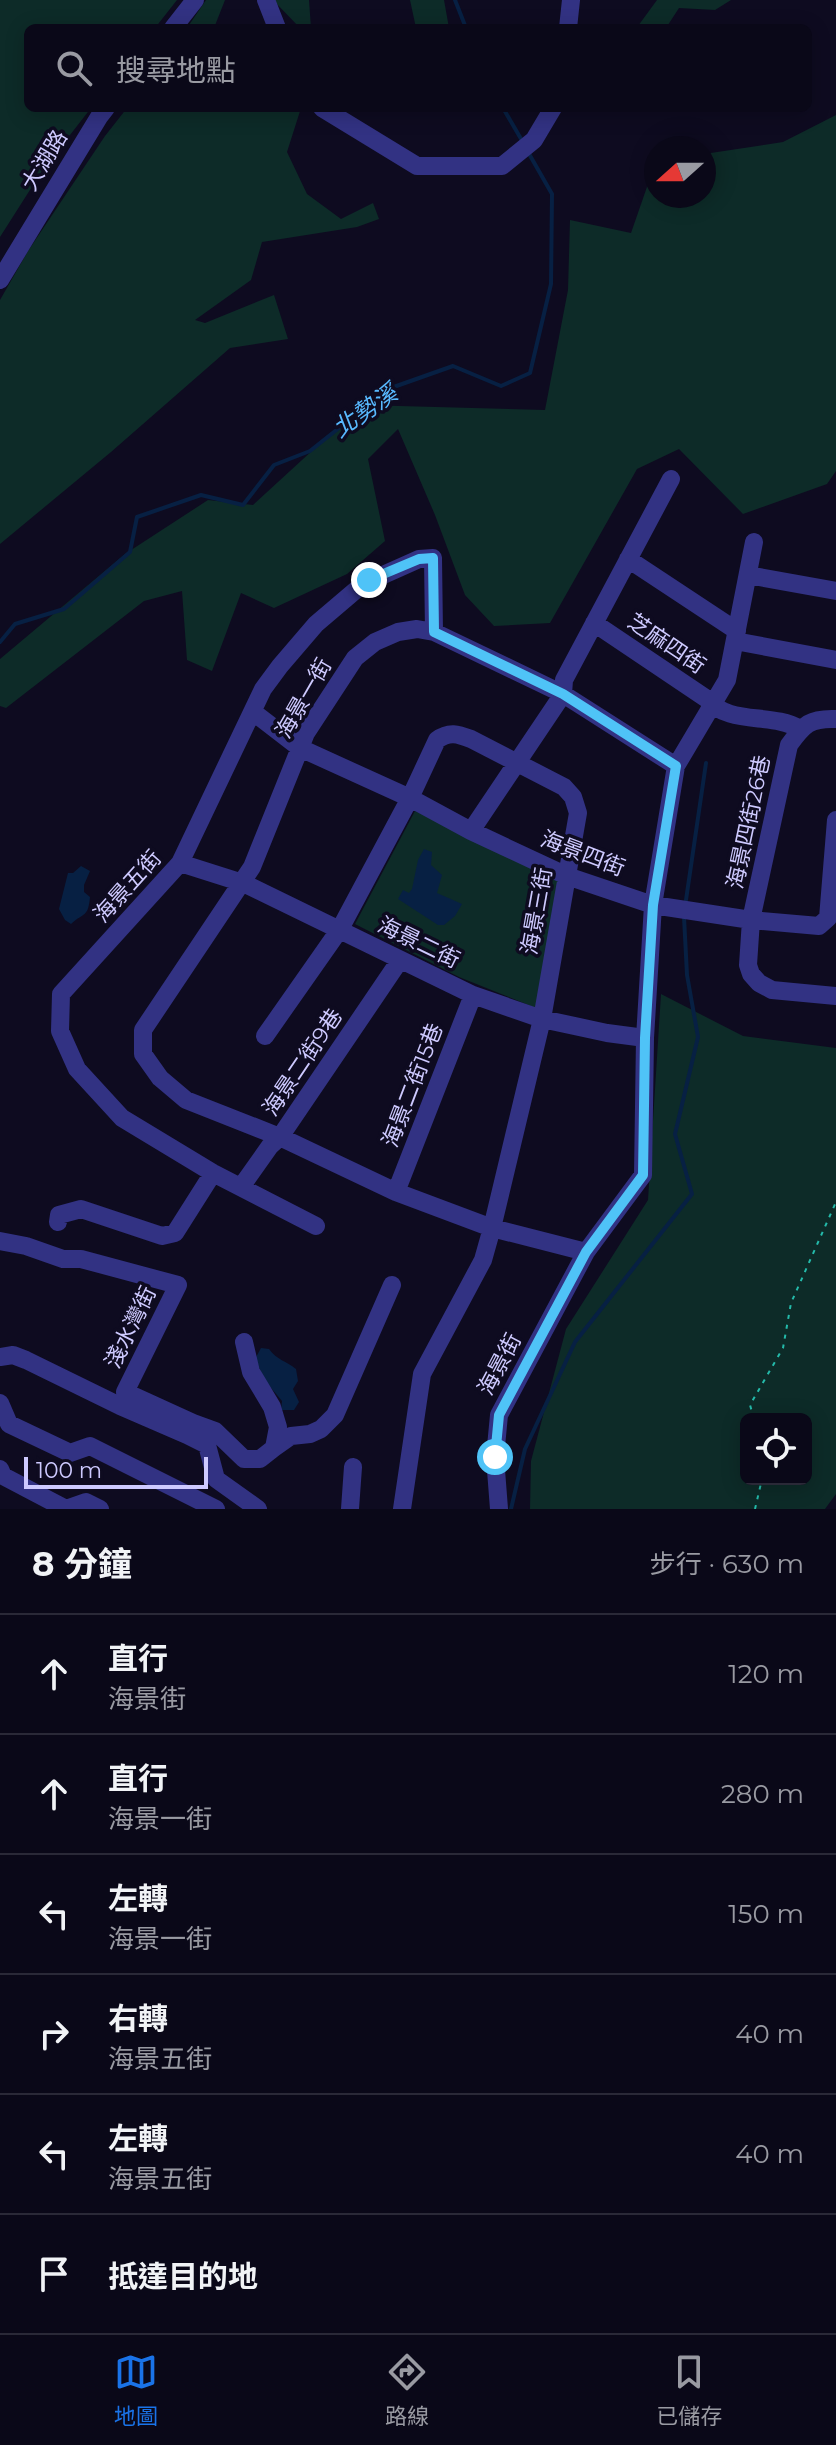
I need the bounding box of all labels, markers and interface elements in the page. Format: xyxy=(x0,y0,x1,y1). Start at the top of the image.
search box xyxy=(24,24,812,112)
icon: search xyxy=(52,46,96,90)
text: 搜尋地點 xyxy=(116,52,236,89)
street label: 大湖路 xyxy=(16,125,73,196)
north arrow xyxy=(644,136,716,208)
water label: 北勢溪 xyxy=(327,376,405,443)
route end xyxy=(351,562,387,598)
street label: 芝麻四街 xyxy=(623,608,711,679)
street label: 海景一街 xyxy=(270,653,337,743)
street label: 海景四街26巷 xyxy=(721,753,776,891)
street label: 海景四街 xyxy=(537,825,629,882)
street label: 海景五街 xyxy=(88,845,167,928)
street label: 海景三街 xyxy=(516,865,557,957)
street label: 海景二街 xyxy=(373,911,464,974)
street label: 海景二街9巷 xyxy=(257,1004,348,1121)
street label: 海景二街15巷 xyxy=(376,1019,448,1151)
street label: 淺水灣街 xyxy=(99,1282,162,1373)
street label: 海景街 xyxy=(472,1329,527,1400)
map controls xyxy=(740,1413,812,1485)
button: locate xyxy=(740,1413,812,1485)
route start xyxy=(477,1439,513,1475)
scale bar xyxy=(24,1453,208,1489)
text: 100 m xyxy=(36,1457,102,1484)
text: 8 分鐘 xyxy=(32,1543,132,1585)
text: 步行 · 630 m xyxy=(650,1548,804,1580)
text: 直行 xyxy=(108,1640,168,1677)
icon: ahead xyxy=(32,1652,76,1696)
text: 120 m xyxy=(728,1658,804,1690)
text: 海景街 xyxy=(108,1683,186,1715)
text: 直行 xyxy=(108,1760,168,1797)
icon: ahead xyxy=(32,1772,76,1816)
text: 280 m xyxy=(721,1778,804,1810)
text: 海景一街 xyxy=(108,1803,212,1835)
text: 左轉 xyxy=(108,1880,168,1917)
icon: left xyxy=(32,1892,76,1936)
text: 150 m xyxy=(728,1898,804,1930)
text: 海景一街 xyxy=(108,1923,212,1955)
text: 右轉 xyxy=(108,2000,168,2037)
icon: right xyxy=(32,2012,76,2056)
text: 40 m xyxy=(735,2018,804,2050)
text: 海景五街 xyxy=(108,2043,212,2075)
text: 左轉 xyxy=(108,2120,168,2157)
icon: left xyxy=(32,2132,76,2176)
text: 40 m xyxy=(735,2138,804,2170)
text: 海景五街 xyxy=(108,2163,212,2195)
icon: arrive xyxy=(32,2252,76,2296)
text: 抵達目的地 xyxy=(108,2258,258,2295)
tab: 地圖 xyxy=(114,2350,158,2430)
tab: 路線 xyxy=(385,2350,429,2430)
tab: 已儲存 xyxy=(656,2350,722,2430)

